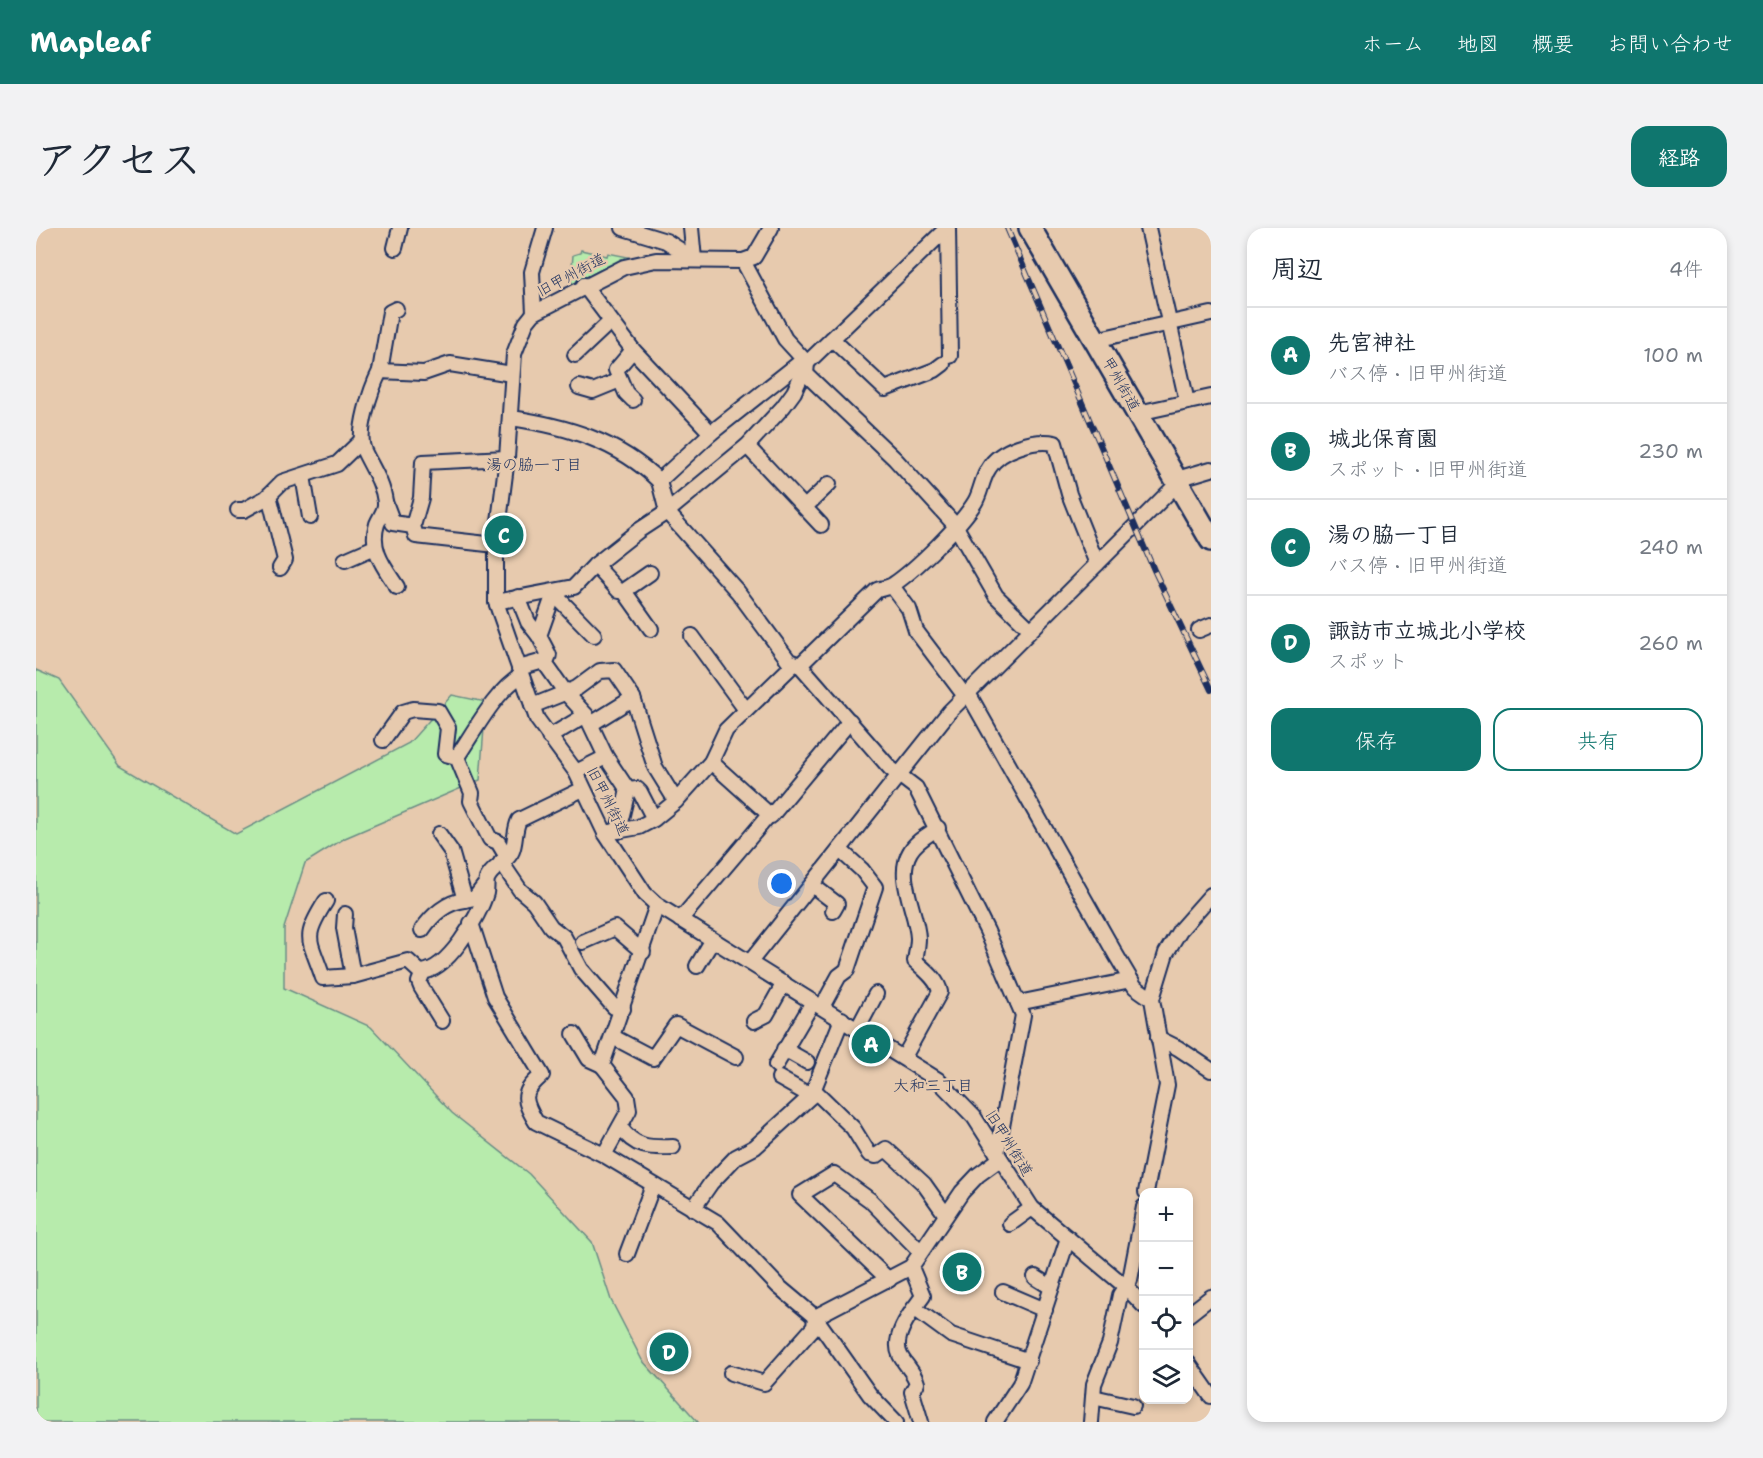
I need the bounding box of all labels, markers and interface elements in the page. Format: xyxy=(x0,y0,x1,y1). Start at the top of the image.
text: Mapleaf xyxy=(30,23,151,61)
text: ホーム xyxy=(1362,30,1424,58)
text: 地図 xyxy=(1457,30,1499,58)
text: 概要 xyxy=(1532,30,1574,58)
text: お問い合わせ xyxy=(1607,30,1733,58)
button: 経路 xyxy=(1631,126,1727,187)
text: アクセス xyxy=(36,131,201,187)
street label: 旧甲州街道 xyxy=(533,249,609,301)
text: 周辺 xyxy=(1271,251,1323,286)
text: 4件 xyxy=(1669,256,1703,282)
text: 先宮神社 xyxy=(1328,328,1416,357)
text: A xyxy=(1283,342,1298,368)
text: 100 m xyxy=(1643,342,1703,368)
street label: 甲州街道 xyxy=(1097,353,1145,415)
text: バス停 · 旧甲州街道 xyxy=(1328,360,1507,386)
text: 城北保育園 xyxy=(1328,424,1438,453)
text: B xyxy=(1284,438,1297,464)
text: 230 m xyxy=(1638,438,1703,464)
district label: 湯の脇一丁目 xyxy=(486,454,582,475)
text: スポット · 旧甲州街道 xyxy=(1328,456,1527,482)
pin: C xyxy=(484,512,524,558)
text: 湯の脇一丁目 xyxy=(1328,520,1460,549)
text: C xyxy=(1284,534,1297,560)
text: 240 m xyxy=(1638,534,1703,560)
text: バス停 · 旧甲州街道 xyxy=(1328,552,1507,578)
text: 諏訪市立城北小学校 xyxy=(1328,616,1526,645)
text: D xyxy=(1283,630,1298,656)
text: 260 m xyxy=(1638,630,1703,656)
text: スポット xyxy=(1328,648,1408,674)
button: 保存 xyxy=(1271,708,1481,771)
button: 共有 xyxy=(1493,708,1703,771)
street label: 旧甲州街道 xyxy=(582,763,634,839)
your location xyxy=(767,869,796,898)
pin: A xyxy=(852,1022,890,1066)
district label: 大和三丁目 xyxy=(893,1075,973,1096)
street label: 旧甲州街道 xyxy=(981,1106,1037,1180)
map controls xyxy=(1139,1188,1193,1404)
button: + xyxy=(1139,1188,1193,1242)
button: − xyxy=(1139,1242,1193,1296)
pin: B xyxy=(942,1250,982,1294)
button: locate xyxy=(1139,1296,1193,1350)
pin: D xyxy=(650,1330,688,1374)
button: layers xyxy=(1139,1350,1193,1404)

